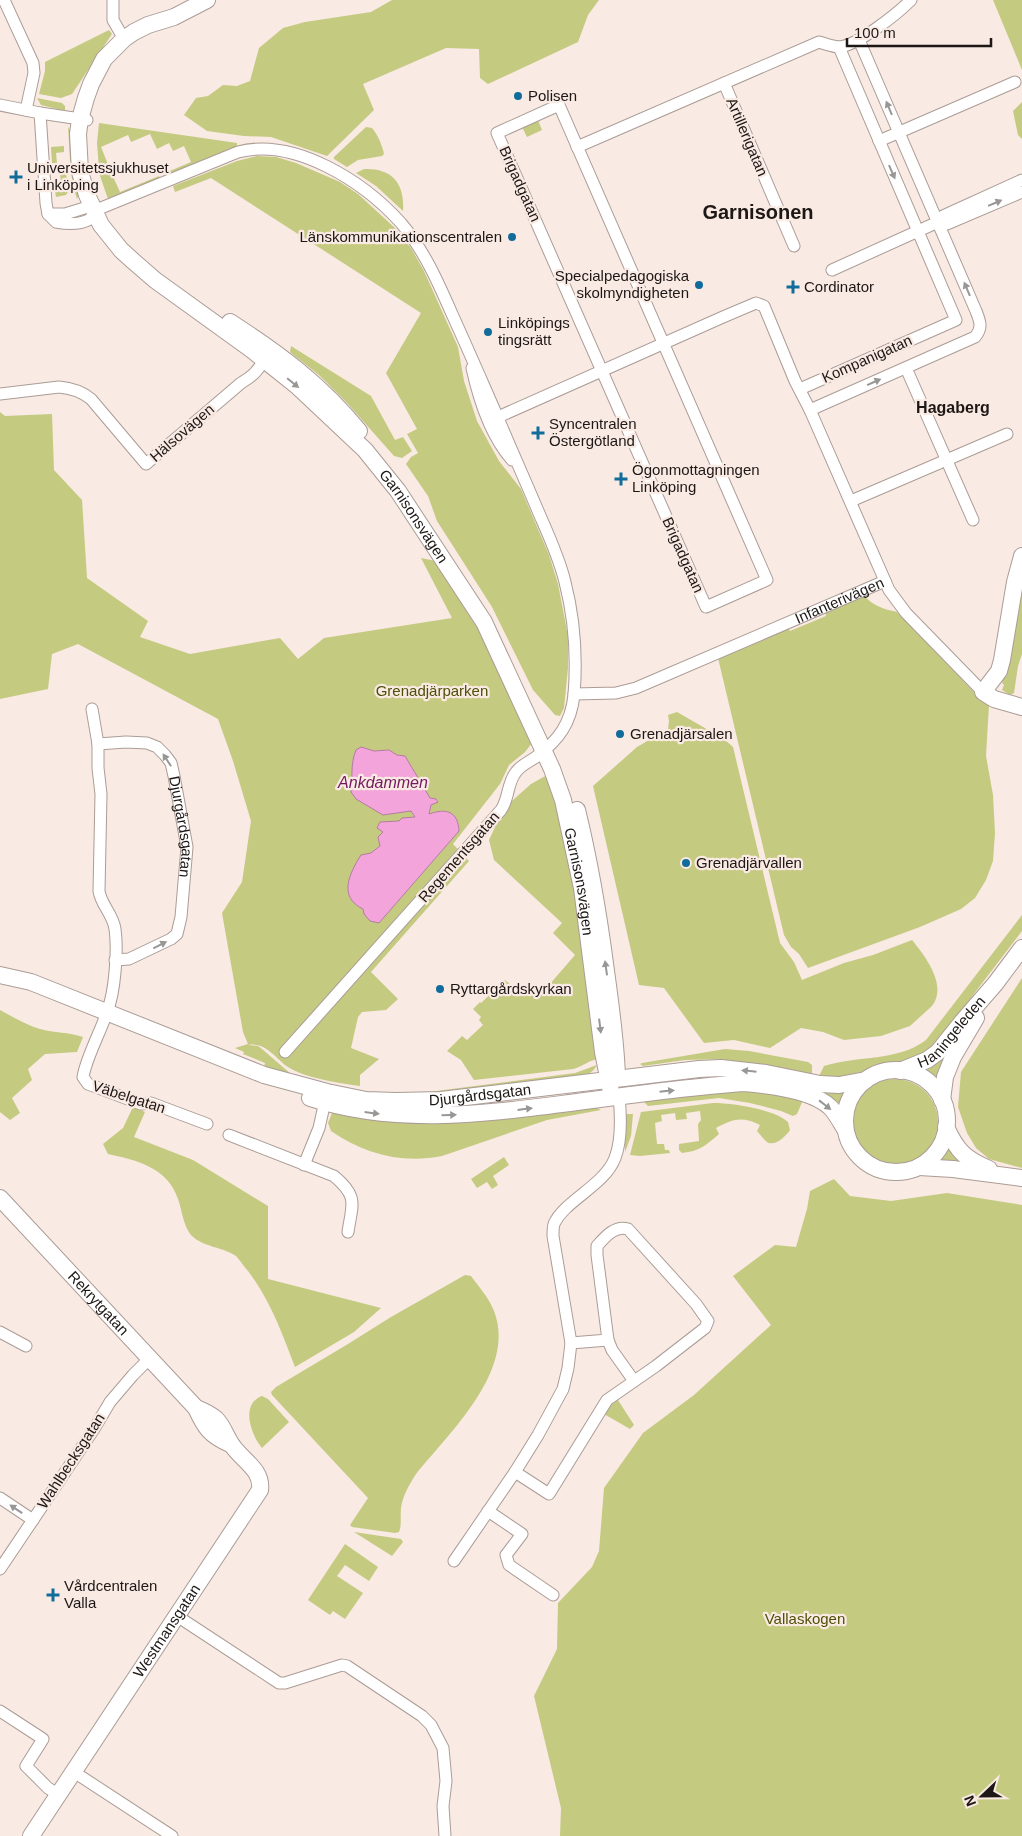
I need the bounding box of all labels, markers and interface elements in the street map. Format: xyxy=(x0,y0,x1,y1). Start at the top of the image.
scale bar xyxy=(847,15,991,47)
text: 100 m xyxy=(854,24,896,41)
place label: Polisen xyxy=(528,87,577,104)
marker: Polisen xyxy=(512,90,524,102)
street label: Artillerigatan xyxy=(723,95,772,178)
one-way arrow xyxy=(884,101,892,115)
street label: Brigadgatan xyxy=(496,143,545,224)
place label: Universitetssjukhuset i Linköping xyxy=(27,159,170,193)
one-way arrow xyxy=(889,165,897,179)
marker: Universitetssjukhuset i Linköping xyxy=(9,170,23,184)
one-way arrow xyxy=(988,199,1002,207)
district label: Garnisonen xyxy=(702,201,814,223)
place label: Länskommunikationscentralen xyxy=(299,228,502,245)
marker: Länskommunikationscentralen xyxy=(506,231,518,243)
place label: Specialpedagogiska skolmyndigheten xyxy=(555,267,690,301)
place label: Cordinator xyxy=(804,278,874,295)
marker: Specialpedagogiska skolmyndigheten xyxy=(693,279,705,291)
marker: Cordinator xyxy=(786,280,800,294)
one-way arrow xyxy=(963,282,971,296)
place label: Linköpings tingsrätt xyxy=(498,314,570,348)
marker: Linköpings tingsrätt xyxy=(482,326,494,338)
street label: Kompanigatan xyxy=(819,331,914,386)
one-way arrow xyxy=(867,377,881,385)
one-way arrow xyxy=(287,378,300,389)
district label: Hagaberg xyxy=(916,399,990,416)
street label: Hälsovägen xyxy=(146,400,217,465)
place label: Syncentralen Östergötland xyxy=(549,415,637,449)
marker: Syncentralen Östergötland xyxy=(531,426,545,440)
place label: Ögonmottagningen Linköping xyxy=(632,461,760,495)
street label: Garnisonsvägen xyxy=(376,466,452,566)
marker: Ögonmottagningen Linköping xyxy=(614,472,628,486)
street label: Brigadgatan xyxy=(659,514,708,595)
street label: Infanterivägen xyxy=(792,574,886,627)
park label: Grenadjärparken xyxy=(376,682,488,699)
place label: Grenadjärsalen xyxy=(630,725,733,742)
marker: Grenadjärsalen xyxy=(614,728,626,740)
one-way arrow xyxy=(163,753,172,767)
water label: Ankdammen xyxy=(337,774,428,791)
street label: Djurgårdsgatan xyxy=(166,775,196,878)
street label: Regementsgatan xyxy=(415,808,503,905)
street label: Garnisonsvägen xyxy=(561,826,597,936)
place label: Grenadjärvallen xyxy=(696,854,802,871)
marker: Grenadjärvallen xyxy=(680,857,692,869)
one-way arrow xyxy=(153,941,168,949)
one-way arrow xyxy=(602,960,610,976)
place label: Ryttargårdskyrkan xyxy=(450,980,572,997)
marker: Ryttargårdskyrkan xyxy=(434,983,446,995)
street label: Haningeleden xyxy=(915,993,988,1071)
one-way arrow xyxy=(596,1019,604,1035)
one-way arrow xyxy=(741,1067,757,1075)
street label: Väbelgatan xyxy=(90,1077,168,1116)
street label: Djurgårdsgatan xyxy=(429,1080,532,1108)
one-way arrow xyxy=(660,1087,676,1095)
one-way arrow xyxy=(819,1099,832,1110)
one-way arrow xyxy=(517,1105,533,1113)
one-way arrow xyxy=(365,1109,381,1117)
one-way arrow xyxy=(441,1111,457,1119)
street label: Rekrytgatan xyxy=(65,1268,132,1338)
street label: Wahlbecksgatan xyxy=(33,1410,108,1512)
one-way arrow xyxy=(10,1504,23,1514)
place label: Vårdcentralen Valla xyxy=(64,1577,157,1611)
street label: Westmansgatan xyxy=(129,1581,203,1680)
marker: Vårdcentralen Valla xyxy=(46,1588,60,1602)
park label: Vallaskogen xyxy=(765,1610,845,1627)
north arrow xyxy=(957,1771,1007,1821)
text: N xyxy=(961,1793,979,1809)

